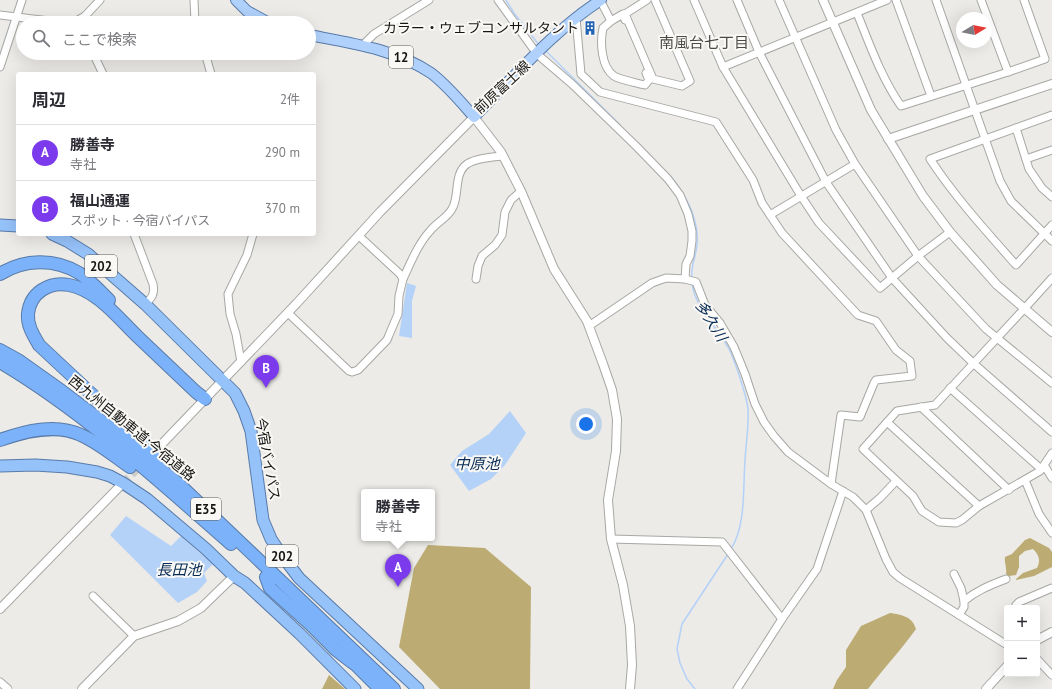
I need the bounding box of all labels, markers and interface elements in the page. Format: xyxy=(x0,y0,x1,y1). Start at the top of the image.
north arrow xyxy=(956,12,992,48)
search box xyxy=(16,16,316,60)
place label: カラー・ウェブコンサルタント xyxy=(383,19,579,37)
building icon: カラー・ウェブコンサルタント xyxy=(582,20,598,36)
icon: search xyxy=(30,27,52,49)
text: ここで検索 xyxy=(62,30,137,49)
district label: 南風台七丁目 xyxy=(659,33,749,52)
road number: 12 xyxy=(389,46,413,68)
street label: 前原富士線 xyxy=(470,57,534,117)
text: 周辺 xyxy=(32,89,66,111)
text: 2件 xyxy=(280,91,300,108)
text: 勝善寺 xyxy=(70,135,115,154)
text: A xyxy=(41,144,49,161)
text: 290 m xyxy=(265,144,300,161)
text: 寺社 xyxy=(70,156,96,173)
text: 福山通運 xyxy=(70,191,130,210)
text: B xyxy=(41,200,49,217)
text: 370 m xyxy=(265,200,300,217)
text: スポット · 今宿バイパス xyxy=(70,212,210,229)
road number: 202 xyxy=(85,255,117,277)
water label: 多久川 xyxy=(691,297,732,347)
pin: B xyxy=(253,355,279,388)
street label: 西九州自動車道;今宿道路 xyxy=(65,371,199,485)
your location xyxy=(576,414,596,434)
street label: 今宿バイパス xyxy=(252,416,284,502)
water label: 中原池 xyxy=(454,454,501,473)
popup xyxy=(361,489,435,541)
text: 勝善寺 xyxy=(375,497,421,516)
road number: E35 xyxy=(191,498,221,520)
text: 寺社 xyxy=(375,518,402,535)
road number: 202 xyxy=(266,545,298,567)
pin: A xyxy=(385,554,411,587)
water label: 長田池 xyxy=(156,560,203,579)
map controls xyxy=(1004,605,1040,677)
button: + xyxy=(1004,605,1040,641)
button: − xyxy=(1004,641,1040,677)

